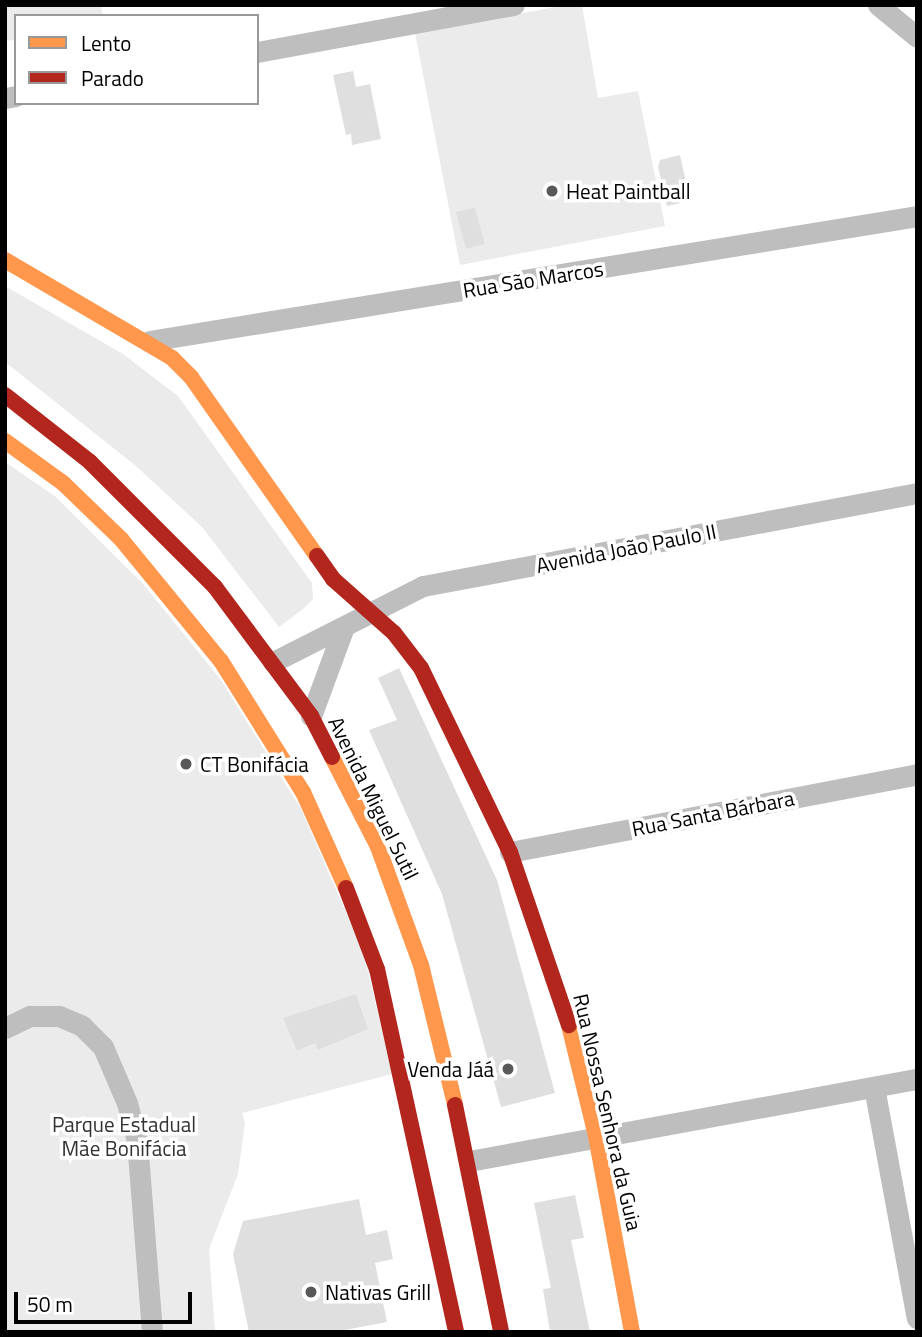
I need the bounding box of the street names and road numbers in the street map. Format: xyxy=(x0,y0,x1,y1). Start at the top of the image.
street label: Rua São Marcos xyxy=(461,255,605,303)
street label: Avenida João Paulo II xyxy=(534,518,718,578)
street label: Avenida Miguel Sutil xyxy=(324,712,424,884)
street label: Rua Santa Bárbara xyxy=(630,785,796,841)
street label: Rua Nossa Senhora da Guia xyxy=(568,991,648,1233)

